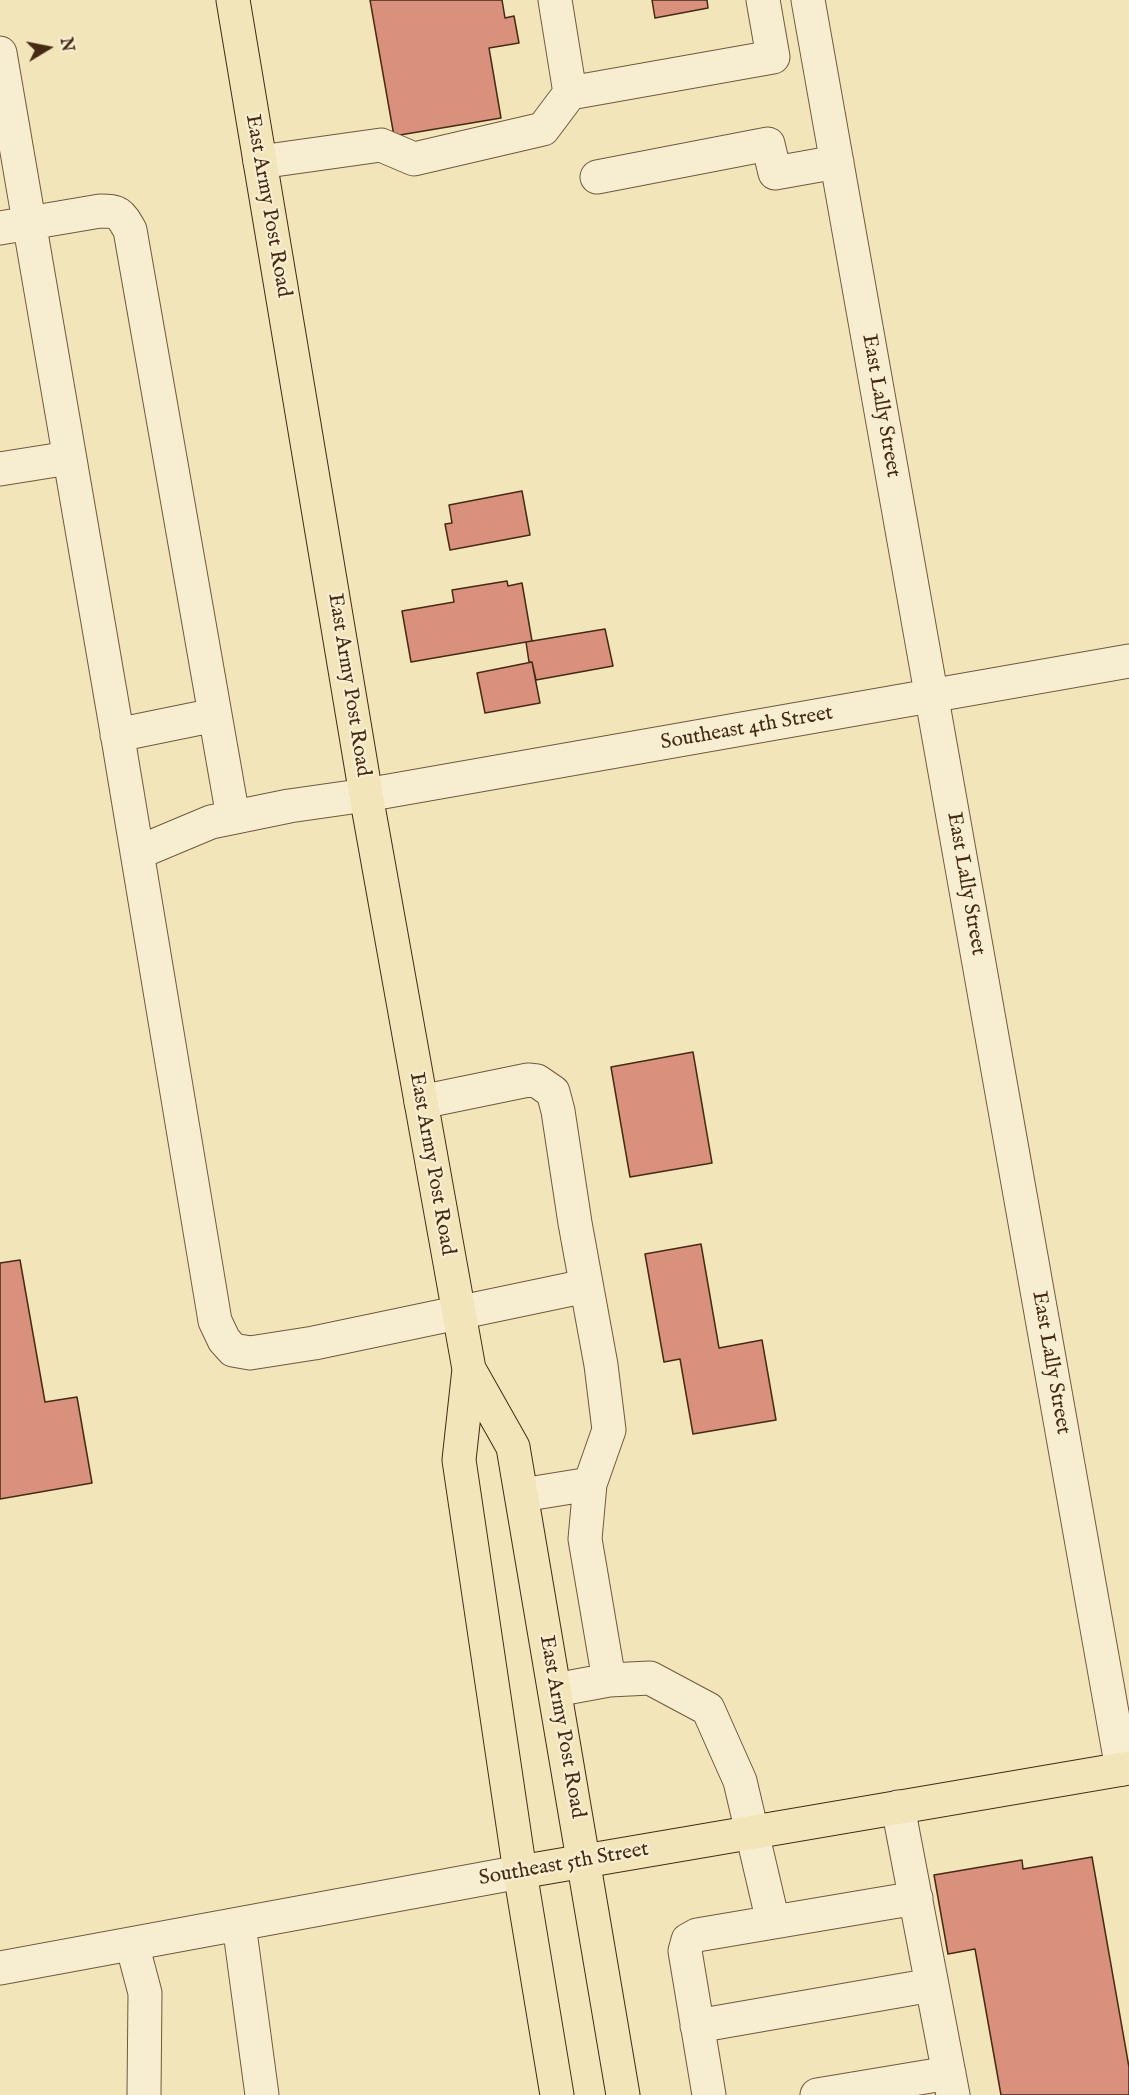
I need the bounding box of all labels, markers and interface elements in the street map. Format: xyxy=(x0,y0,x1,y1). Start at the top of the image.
north arrow xyxy=(18,18,78,78)
text: N xyxy=(55,36,77,53)
street label: East Army Post Road xyxy=(238,113,296,299)
street label: East Lally Street xyxy=(855,332,905,480)
street label: East Army Post Road xyxy=(321,591,375,779)
street label: Southeast 4th Street xyxy=(659,701,835,757)
street label: East Lally Street xyxy=(940,810,990,958)
street label: East Army Post Road xyxy=(402,1071,460,1257)
street label: East Lally Street xyxy=(1025,1289,1075,1437)
street label: East Army Post Road xyxy=(532,1634,590,1820)
street label: Southeast 5th Street xyxy=(477,1838,651,1892)

